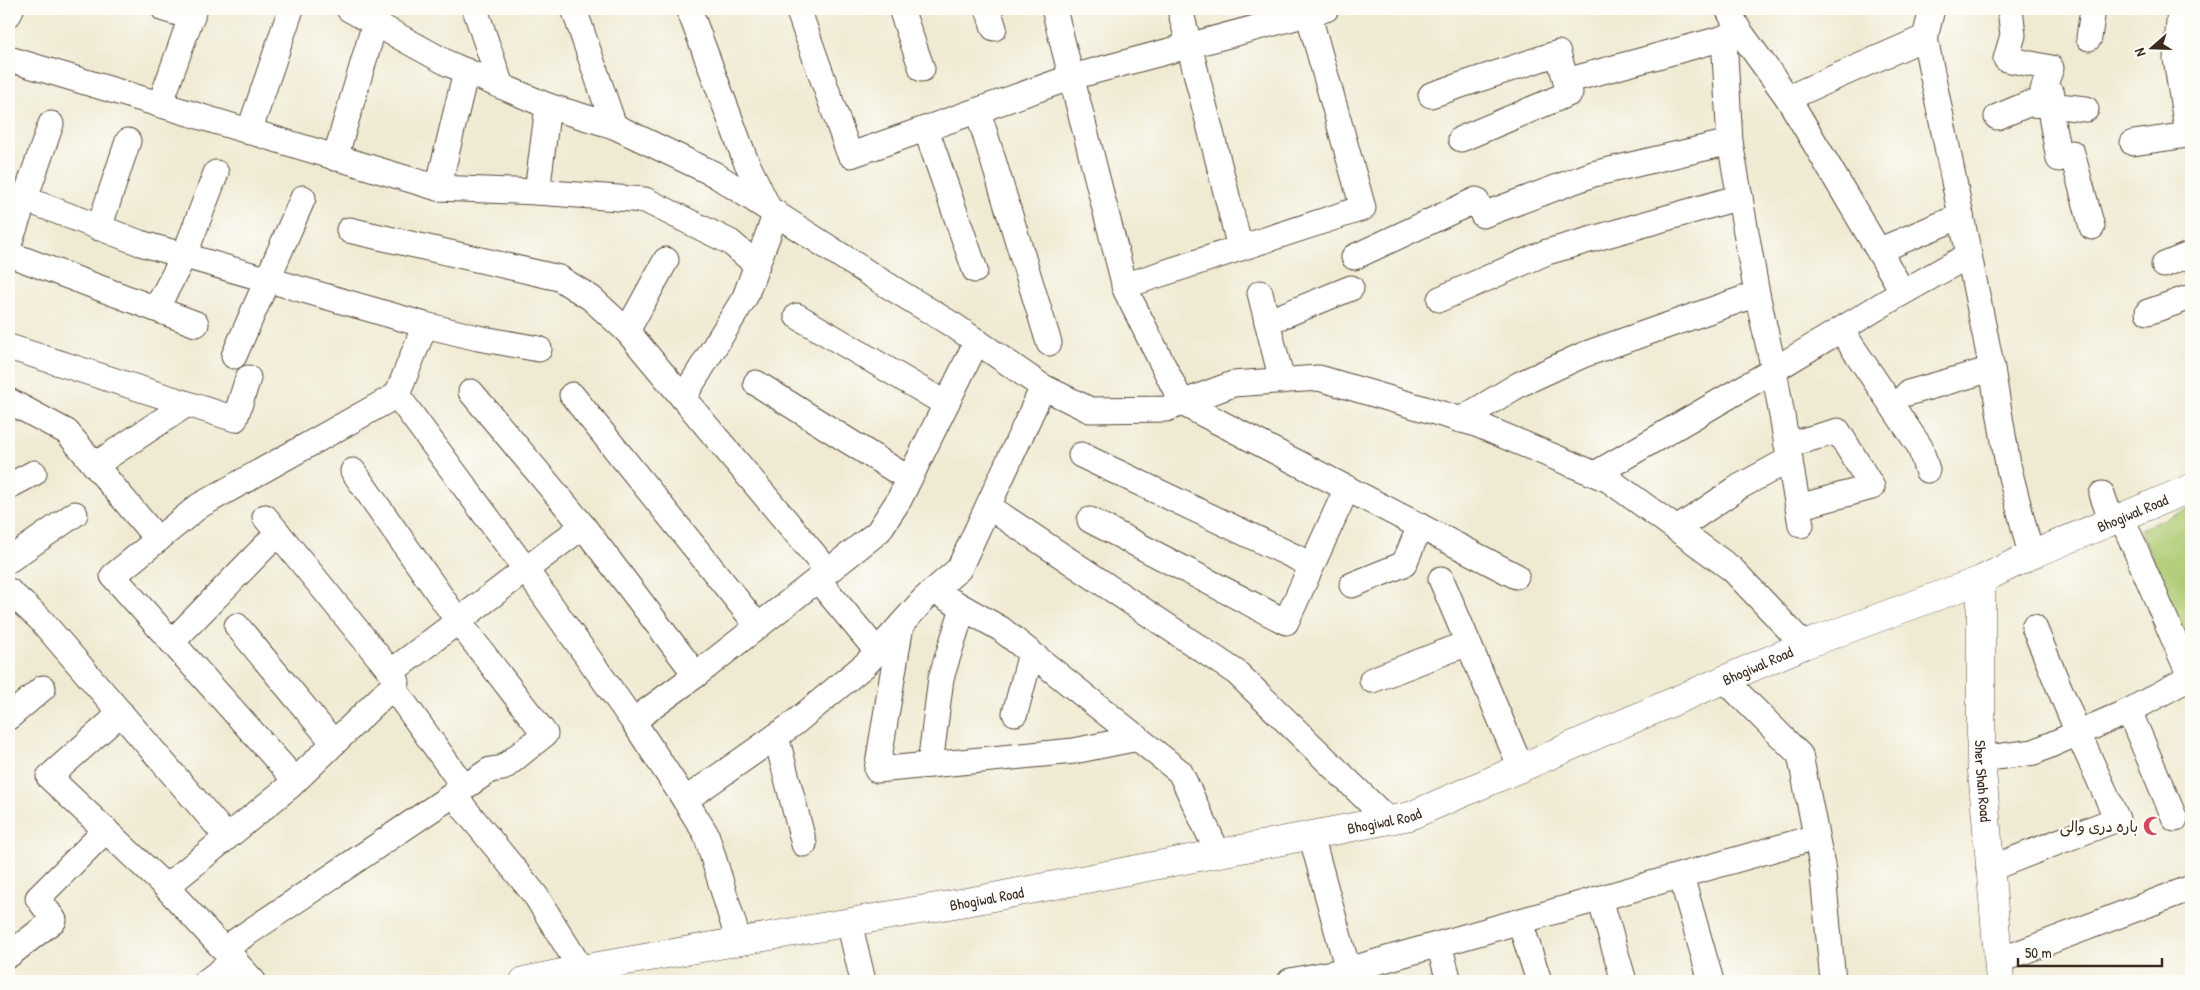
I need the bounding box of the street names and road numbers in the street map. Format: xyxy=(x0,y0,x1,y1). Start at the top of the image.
street label: Bhogiwal Road xyxy=(2094,488,2171,537)
street label: Bhogiwal Road xyxy=(1719,641,1796,690)
street label: Sher Shah Road xyxy=(1971,740,1997,823)
street label: Bhogiwal Road xyxy=(1345,802,1425,838)
street label: Bhogiwal Road xyxy=(948,881,1026,915)

